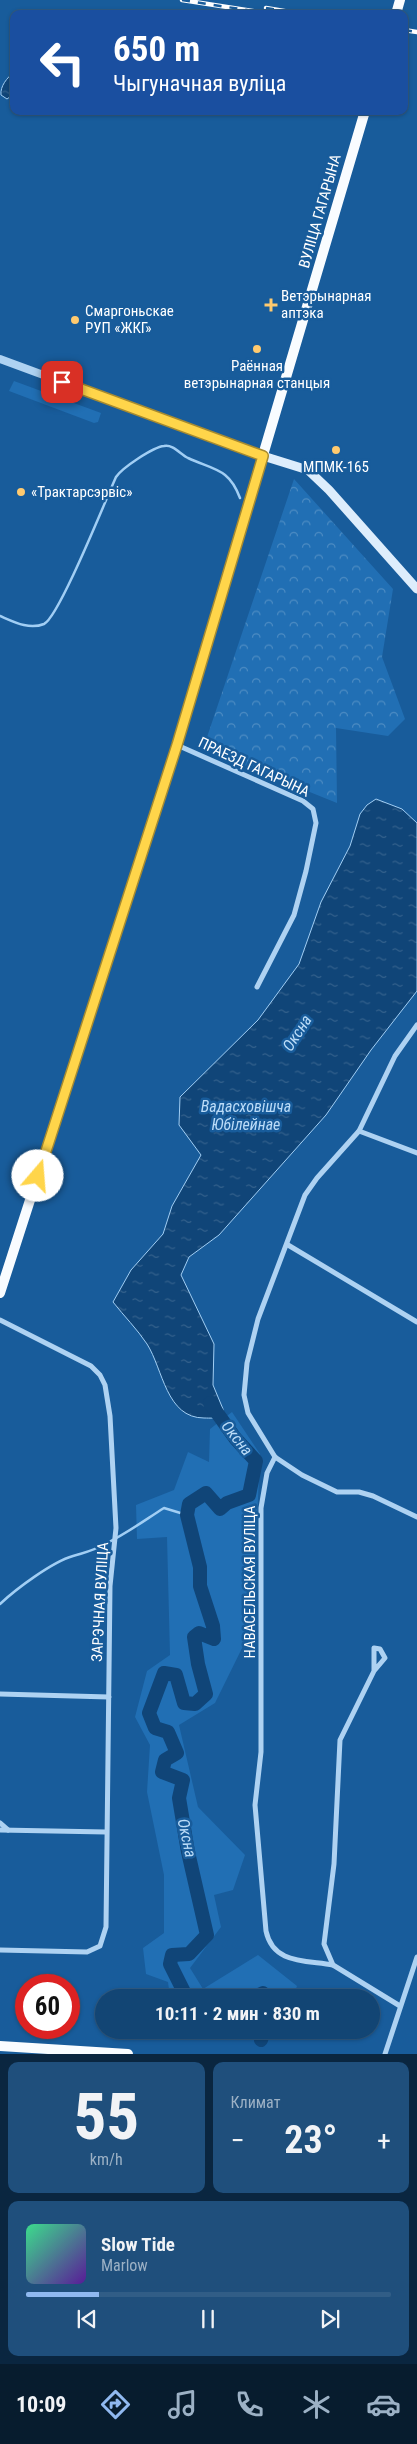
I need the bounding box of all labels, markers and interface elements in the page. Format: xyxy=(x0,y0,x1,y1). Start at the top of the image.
text: 650 m xyxy=(113,29,200,70)
icon: left xyxy=(30,30,95,95)
text: Чыгуначная вуліца xyxy=(113,71,286,96)
street label: ВУЛІЦА ГАГАРЫНА xyxy=(295,152,345,270)
place label: Ветэрынарная аптэка xyxy=(281,287,371,322)
marker: Ветэрынарная аптэка xyxy=(265,299,277,311)
place label: Смаргоньскае РУП «ЖКГ» xyxy=(85,302,174,337)
marker: Смаргоньскае РУП «ЖКГ» xyxy=(69,314,81,326)
marker: Раённая ветэрынарная станцыя xyxy=(251,343,263,355)
place label: Раённая ветэрынарная станцыя xyxy=(184,357,330,392)
pin xyxy=(41,361,83,403)
icon: arrive xyxy=(48,368,76,396)
marker: МПМК-165 xyxy=(330,444,342,456)
place label: МПМК-165 xyxy=(303,458,369,476)
place label: «Трактарсэрвіс» xyxy=(31,483,133,501)
marker: «Трактарсэрвіс» xyxy=(15,486,27,498)
street label: ПРАЕЗД ГАГАРЫНА xyxy=(196,733,313,801)
water label: Оксна xyxy=(278,1011,316,1055)
water label: Вадасховішча Юбілейнае xyxy=(201,1097,291,1134)
position arrow xyxy=(11,1149,63,1201)
water label: Оксна xyxy=(217,1417,257,1459)
street label: НАВАСЕЛЬСКАЯ ВУЛІЦА xyxy=(241,1505,259,1659)
street label: ЗАРЭЧНАЯ ВУЛІЦА xyxy=(88,1541,112,1662)
water label: Оксна xyxy=(174,1817,200,1859)
speed limit sign: 60 xyxy=(15,1974,80,2039)
text: 10:11 · 2 мин · 830 m xyxy=(155,2002,320,2025)
text: 55 xyxy=(73,2079,139,2155)
text: Климат xyxy=(231,2093,280,2112)
text: 23° xyxy=(284,2118,337,2162)
text: − xyxy=(231,2124,245,2157)
text: + xyxy=(377,2124,391,2157)
text: km/h xyxy=(90,2150,123,2169)
text: Slow Tide xyxy=(101,2233,175,2256)
text: Marlow xyxy=(101,2256,148,2275)
icon: previous xyxy=(73,2305,101,2333)
icon: pause xyxy=(194,2305,222,2333)
icon: next xyxy=(316,2305,344,2333)
icon: directions xyxy=(98,2387,133,2422)
icon: music xyxy=(165,2387,200,2422)
icon: phone xyxy=(232,2387,267,2422)
icon: climate xyxy=(299,2387,334,2422)
icon: car xyxy=(366,2387,401,2422)
text: 10:09 xyxy=(16,2392,66,2417)

